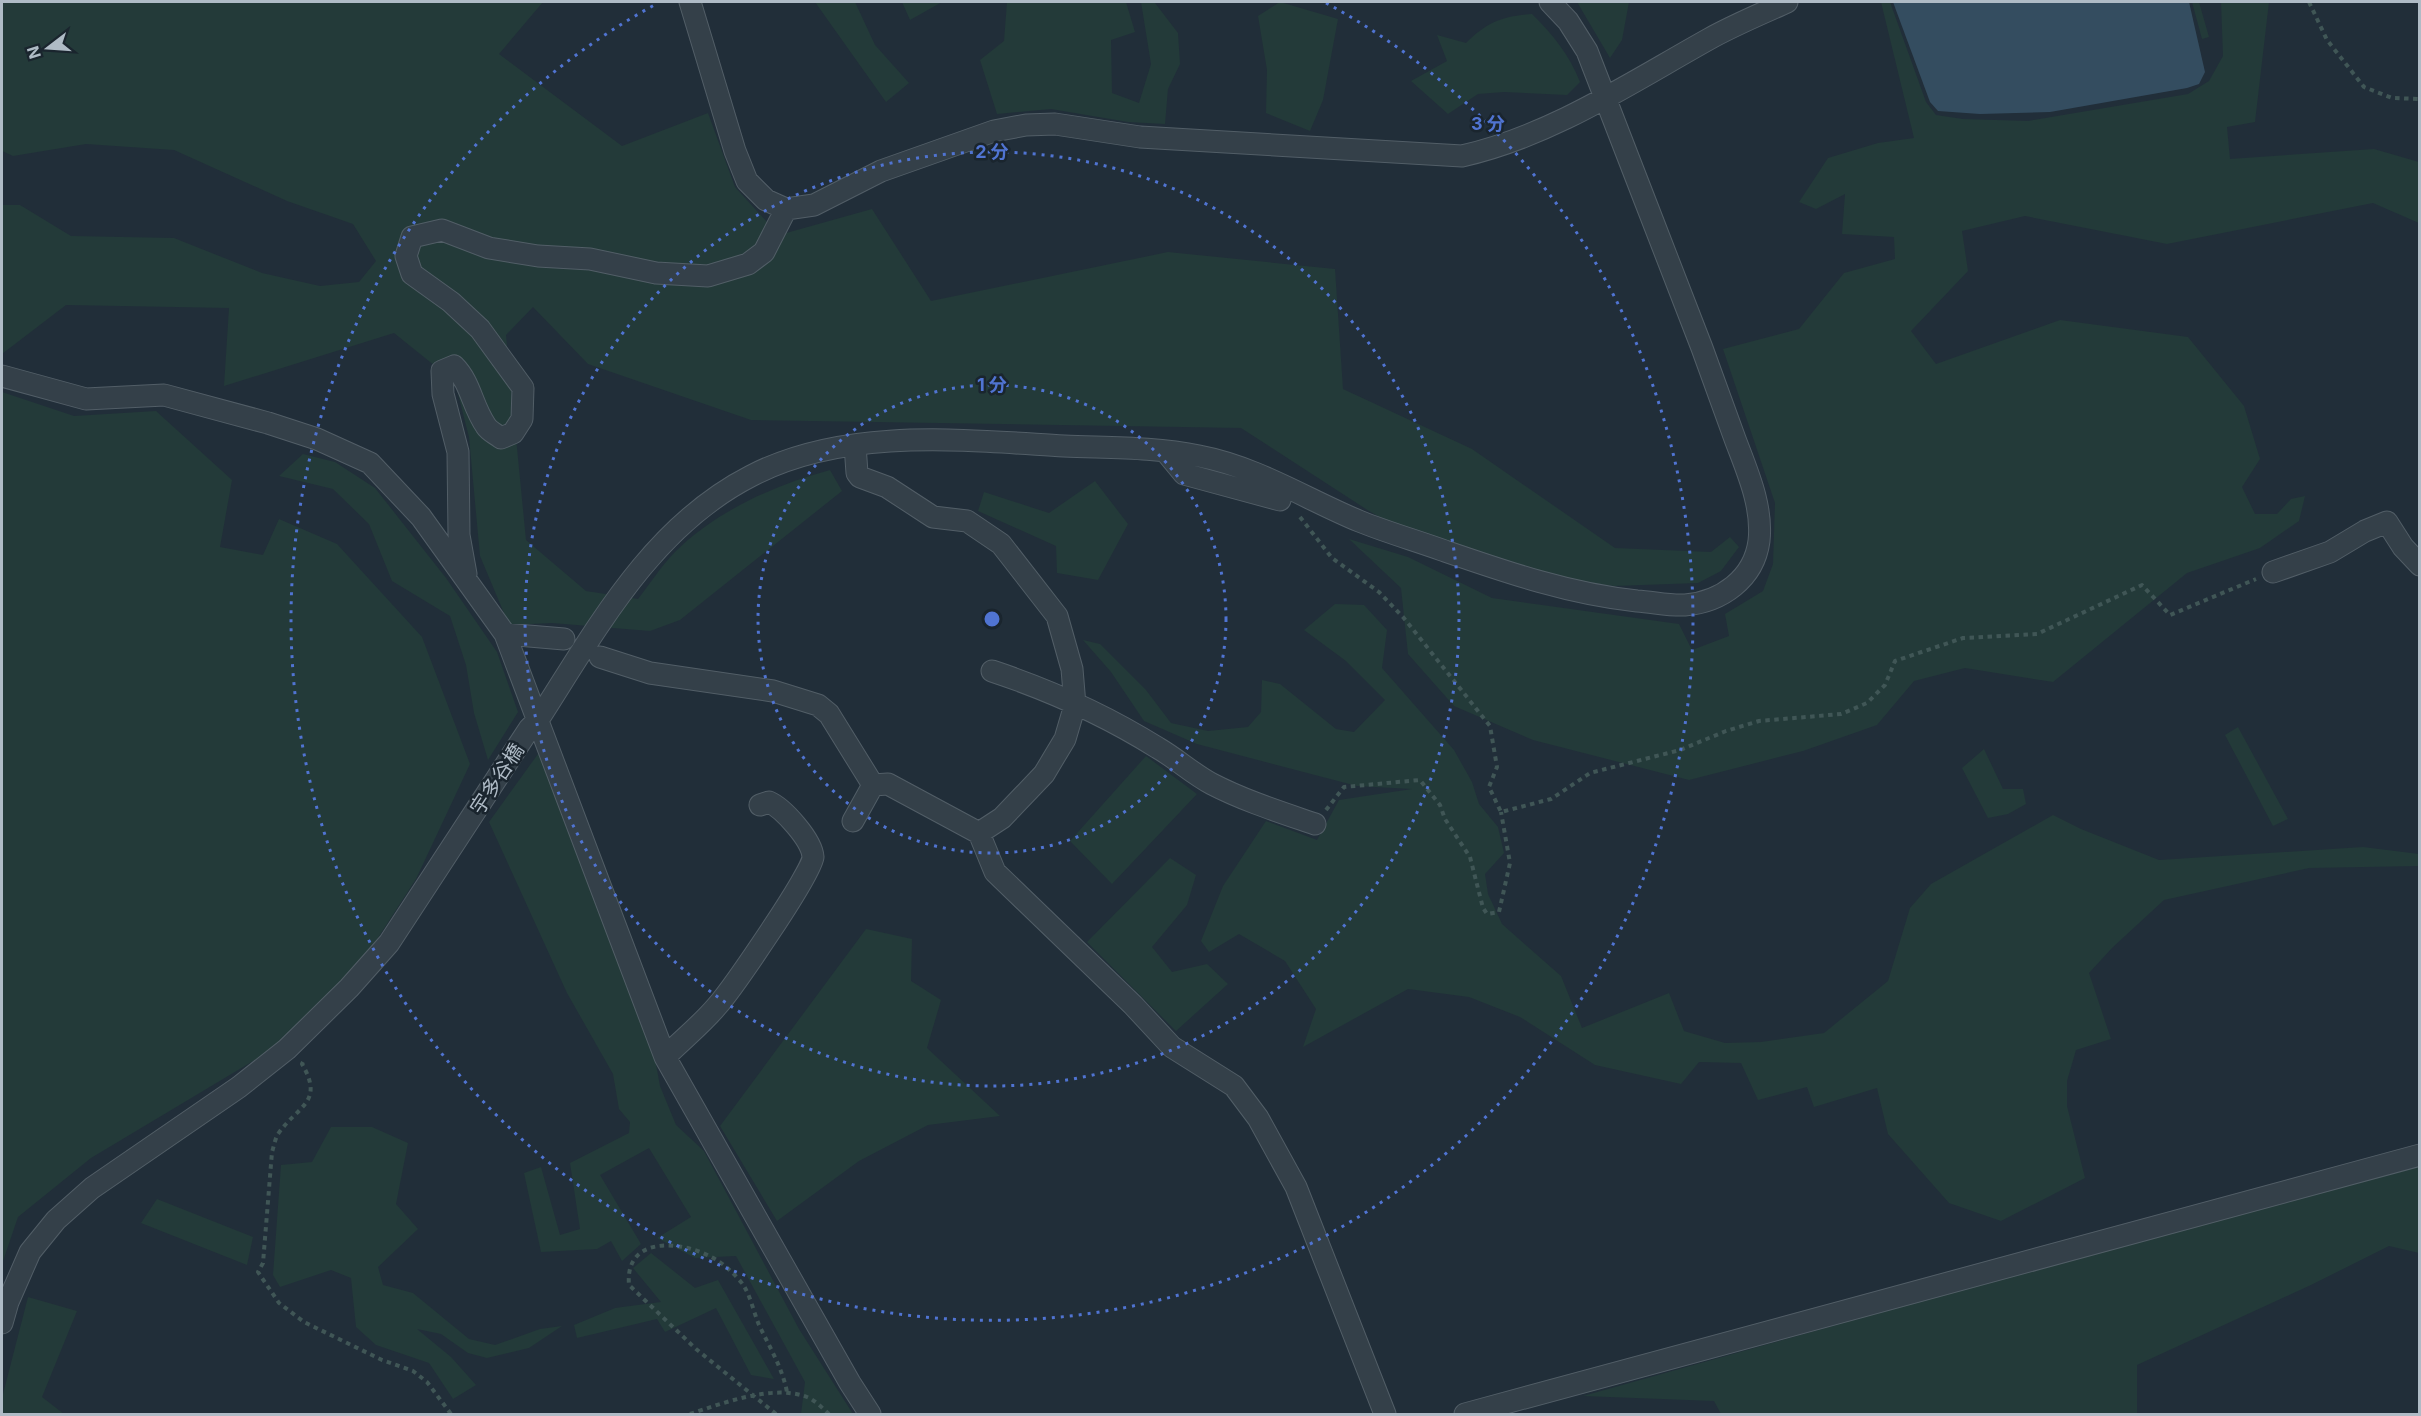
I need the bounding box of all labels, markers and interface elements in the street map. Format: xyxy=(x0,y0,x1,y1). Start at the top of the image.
north arrow xyxy=(18,18,78,78)
text: N xyxy=(22,44,45,61)
text: 3 分 xyxy=(1471,113,1505,134)
text: 2 分 xyxy=(975,141,1009,162)
text: 1 分 xyxy=(977,374,1007,395)
centre of rings xyxy=(982,609,1002,629)
street label: 宇多谷橋 xyxy=(465,739,529,819)

